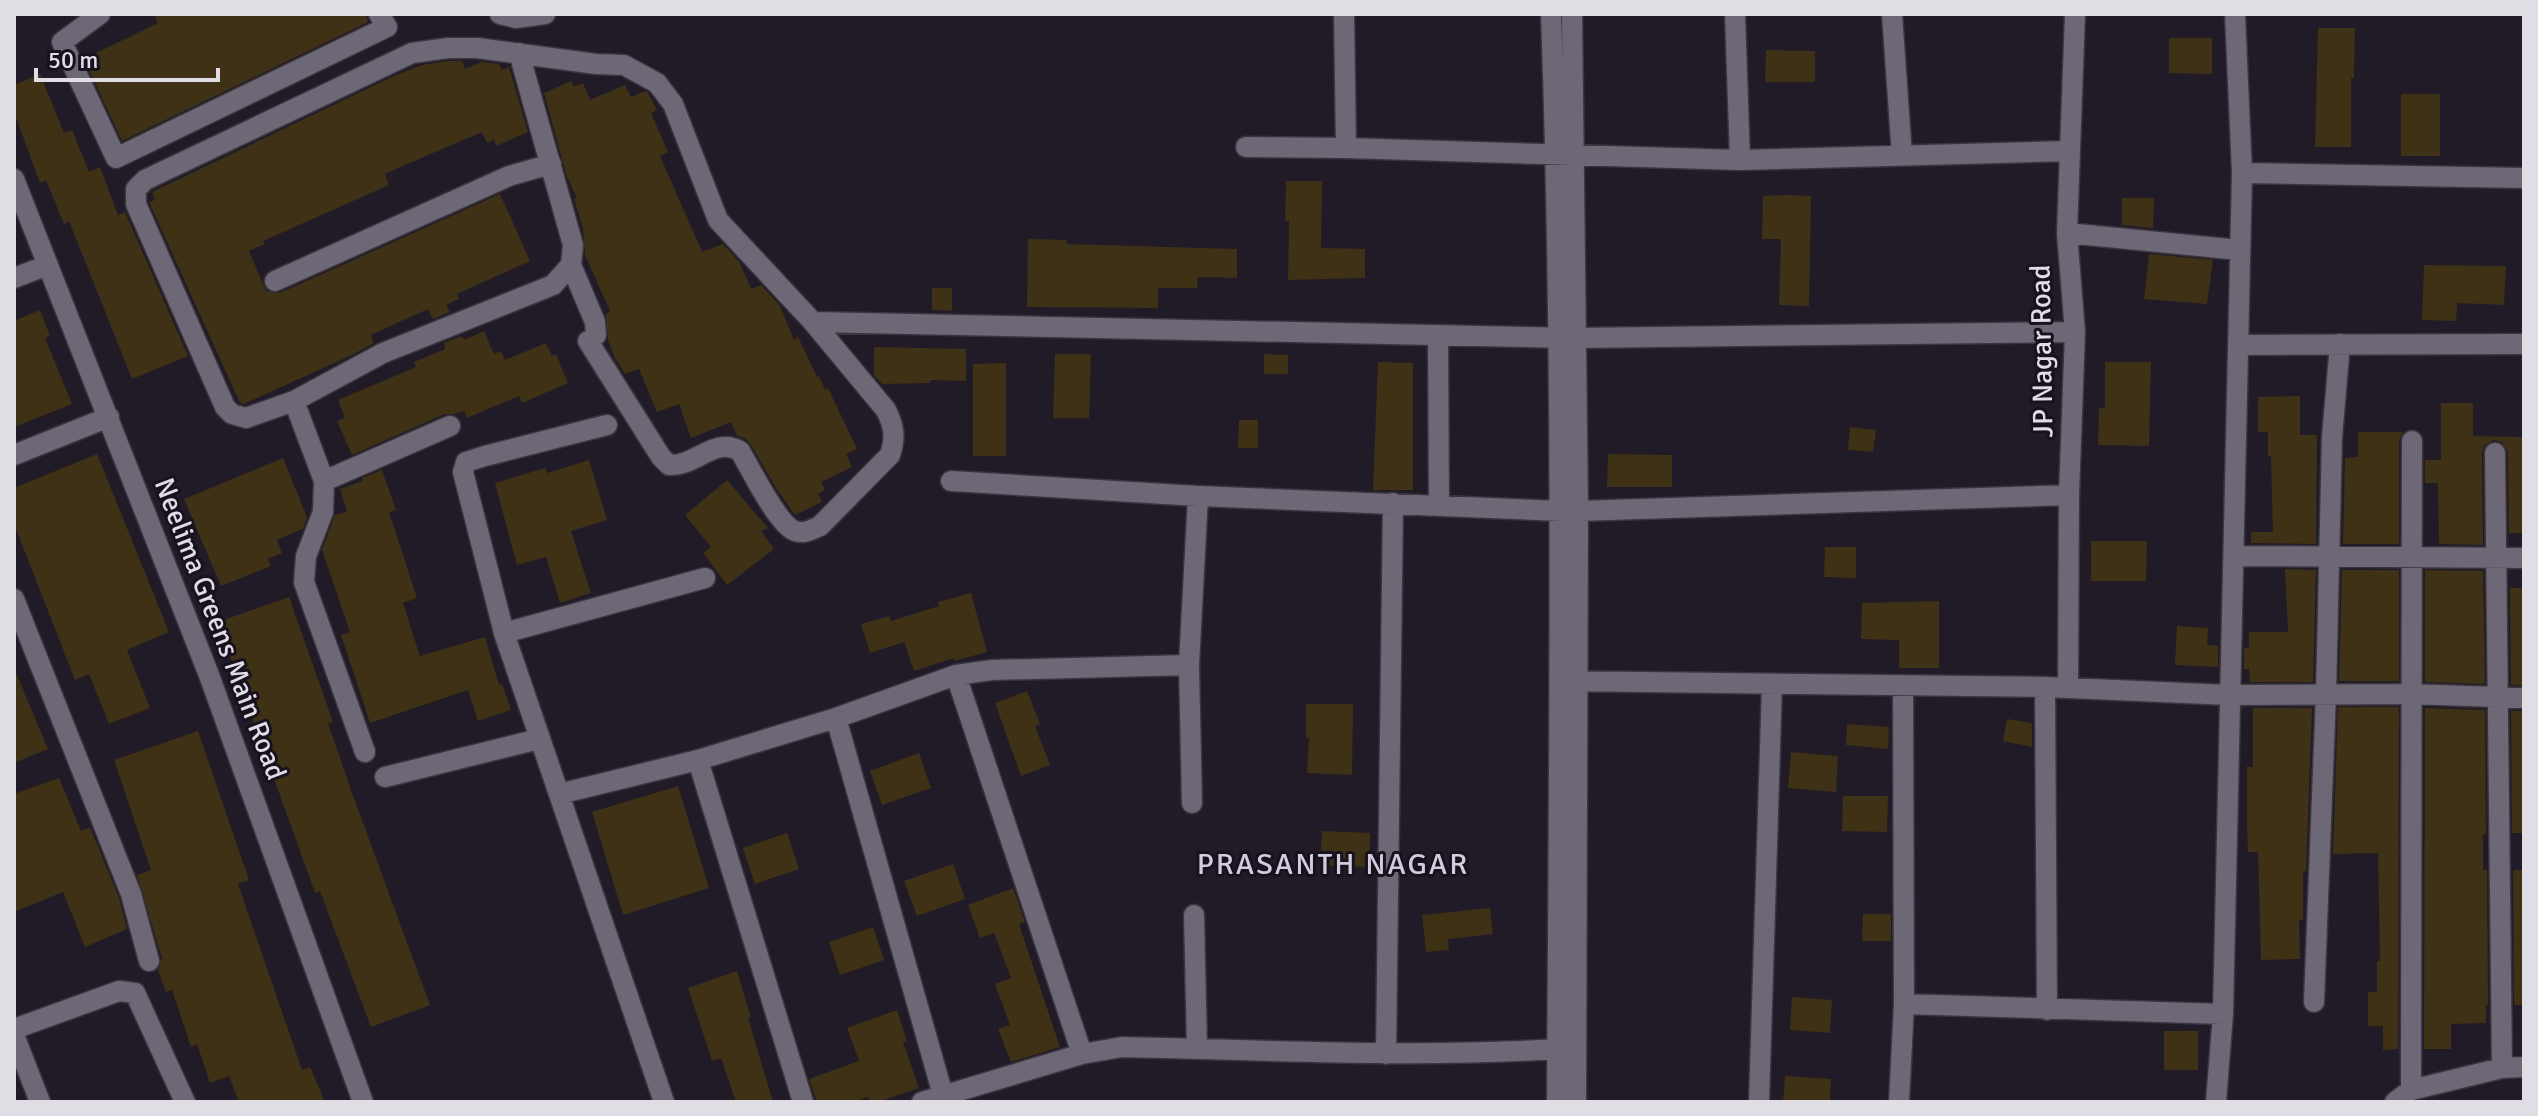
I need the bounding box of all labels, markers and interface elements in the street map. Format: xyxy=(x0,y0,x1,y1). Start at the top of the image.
scale bar xyxy=(36,32,218,82)
text: 50 m xyxy=(48,45,98,75)
street label: JP Nagar Road xyxy=(2023,264,2061,438)
street label: Neelima Greens Main Road xyxy=(147,473,293,785)
district label: PRASANTH NAGAR xyxy=(1197,846,1469,883)

